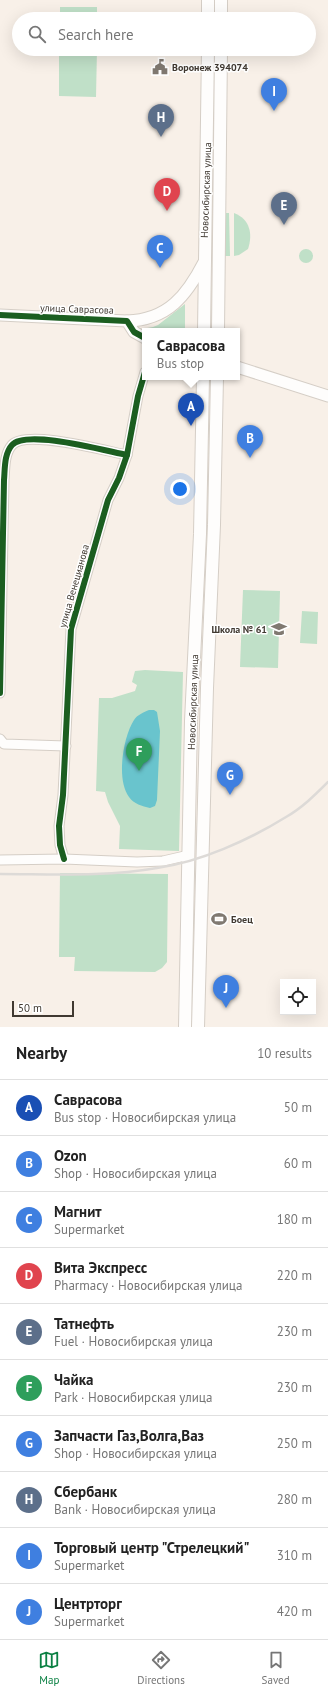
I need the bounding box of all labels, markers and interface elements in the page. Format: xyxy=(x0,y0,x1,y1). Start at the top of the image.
search box xyxy=(12,12,316,56)
icon: search xyxy=(26,23,48,45)
text: Search here xyxy=(58,25,134,44)
public building icon: Воронеж 394074 xyxy=(151,58,169,76)
place label: Воронеж 394074 xyxy=(172,61,248,74)
pin: I xyxy=(261,78,287,111)
pin: H xyxy=(148,104,174,137)
street label: Новосибирская улица xyxy=(198,142,214,238)
pin: D xyxy=(154,178,180,211)
pin: E xyxy=(271,192,297,225)
pin: C xyxy=(147,235,173,268)
street label: улица Саврасова xyxy=(40,301,114,317)
popup xyxy=(142,328,240,380)
text: Саврасова xyxy=(157,336,225,355)
text: Bus stop xyxy=(157,355,204,372)
pin: A xyxy=(178,393,204,426)
pin: B xyxy=(237,425,263,458)
your location xyxy=(170,479,190,499)
street label: улица Венецианова xyxy=(56,543,92,629)
school or university icon: Школа № 61 xyxy=(270,620,288,638)
place label: Школа № 61 xyxy=(211,623,267,636)
street label: Новосибирская улица xyxy=(185,654,201,750)
pin: F xyxy=(126,738,152,771)
pin: G xyxy=(217,762,243,795)
sports icon: Боец xyxy=(210,910,228,928)
place label: Боец xyxy=(231,913,253,926)
pin: J xyxy=(213,975,239,1008)
map controls xyxy=(280,979,316,1015)
button: locate xyxy=(280,979,316,1015)
scale bar xyxy=(12,999,74,1018)
text: 50 m xyxy=(18,1001,42,1015)
text: Nearby xyxy=(16,1042,67,1064)
text: 10 results xyxy=(257,1045,312,1062)
text: Саврасова xyxy=(54,1090,122,1109)
text: A xyxy=(25,1099,33,1116)
text: 50 m xyxy=(284,1099,312,1116)
text: Bus stop · Новосибирская улица xyxy=(54,1109,236,1126)
text: Ozon xyxy=(54,1146,87,1165)
text: B xyxy=(25,1155,33,1172)
text: 60 m xyxy=(284,1155,312,1172)
text: Shop · Новосибирская улица xyxy=(54,1165,217,1182)
text: Магнит xyxy=(54,1202,102,1221)
text: C xyxy=(25,1211,33,1228)
text: 180 m xyxy=(277,1211,312,1228)
text: Supermarket xyxy=(54,1221,124,1238)
text: Вита Экспресс xyxy=(54,1258,147,1277)
text: D xyxy=(25,1267,33,1284)
text: 220 m xyxy=(277,1267,312,1284)
text: Pharmacy · Новосибирская улица xyxy=(54,1277,242,1294)
text: Татнефть xyxy=(54,1314,114,1333)
text: E xyxy=(26,1323,32,1340)
text: 230 m xyxy=(277,1323,312,1340)
text: Fuel · Новосибирская улица xyxy=(54,1333,213,1350)
text: Чайка xyxy=(54,1370,93,1389)
text: F xyxy=(26,1379,32,1396)
text: 230 m xyxy=(277,1379,312,1396)
text: Park · Новосибирская улица xyxy=(54,1389,212,1406)
text: Запчасти Газ,Волга,Ваз xyxy=(54,1426,204,1445)
text: G xyxy=(25,1435,33,1452)
text: 250 m xyxy=(277,1435,312,1452)
text: Shop · Новосибирская улица xyxy=(54,1445,217,1462)
text: Сбербанк xyxy=(54,1482,117,1501)
text: H xyxy=(25,1491,33,1508)
text: 280 m xyxy=(277,1491,312,1508)
text: Bank · Новосибирская улица xyxy=(54,1501,216,1518)
text: Торговый центр "Стрелецкий" xyxy=(54,1538,249,1557)
text: I xyxy=(27,1547,31,1564)
text: 310 m xyxy=(277,1547,312,1564)
text: Supermarket xyxy=(54,1557,124,1574)
text: Центрторг xyxy=(54,1594,122,1613)
text: J xyxy=(27,1603,31,1620)
text: 420 m xyxy=(277,1603,312,1620)
text: Supermarket xyxy=(54,1613,124,1630)
tab: Map xyxy=(38,1649,60,1687)
tab: Directions xyxy=(137,1649,185,1687)
tab: Saved xyxy=(262,1649,290,1687)

